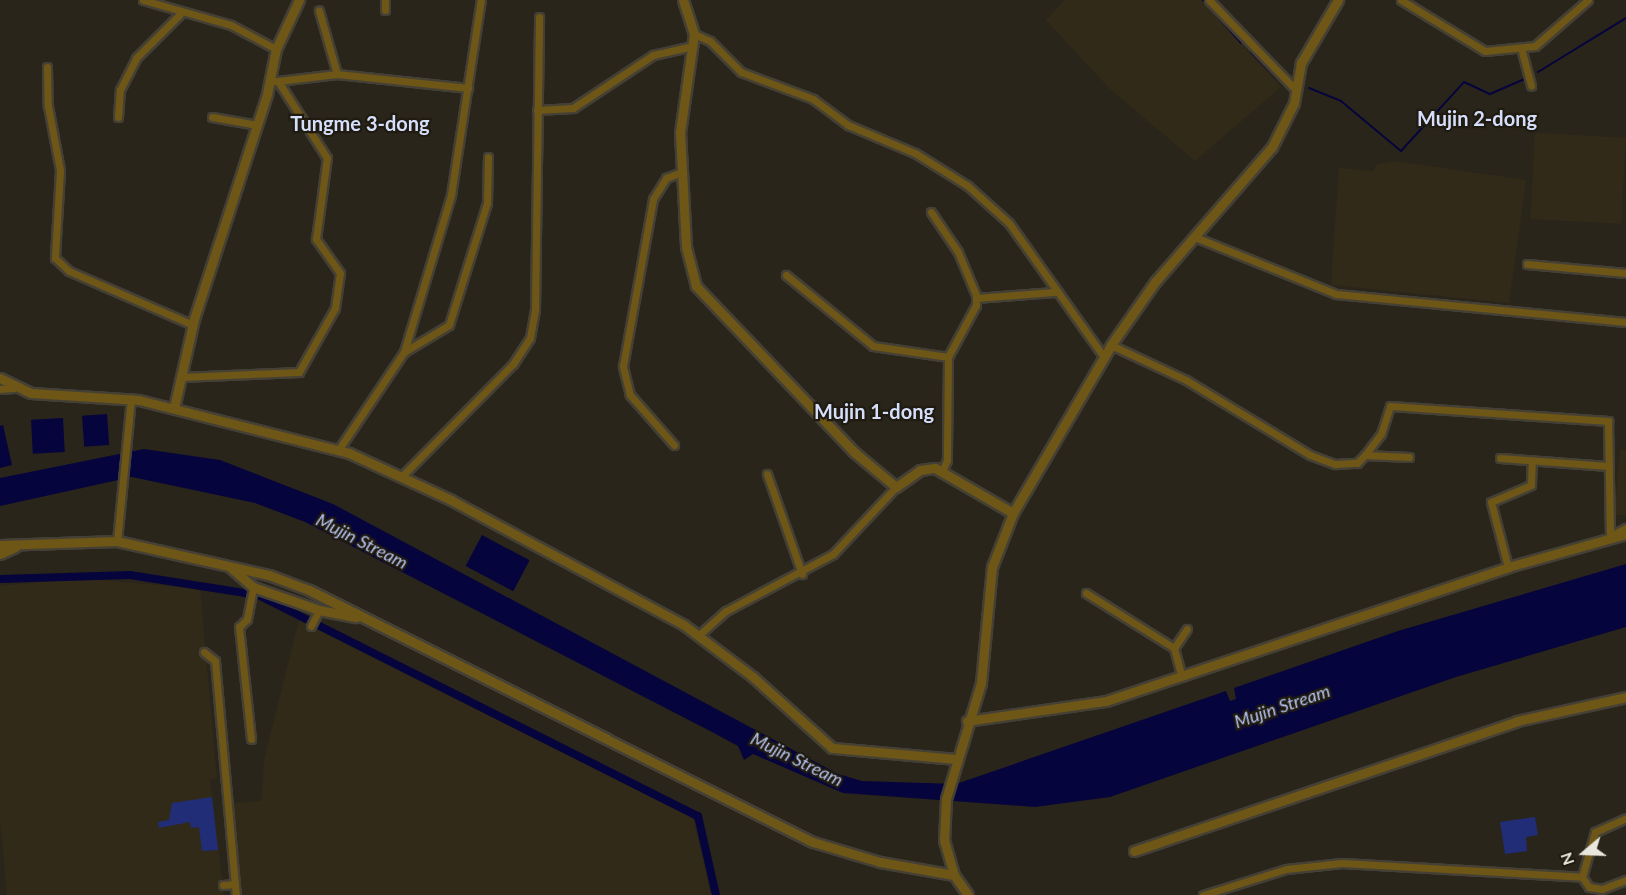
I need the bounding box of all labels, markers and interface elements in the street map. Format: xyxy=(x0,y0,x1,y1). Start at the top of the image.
district label: Mujin 2-dong xyxy=(1417,106,1537,130)
district label: Tungme 3-dong xyxy=(290,111,430,135)
district label: Mujin 1-dong xyxy=(814,399,934,423)
water label: Mujin Stream xyxy=(313,509,411,573)
water label: Mujin Stream xyxy=(1231,680,1333,732)
water label: Mujin Stream xyxy=(747,727,847,791)
north arrow xyxy=(1554,823,1614,883)
text: N xyxy=(1556,850,1577,868)

